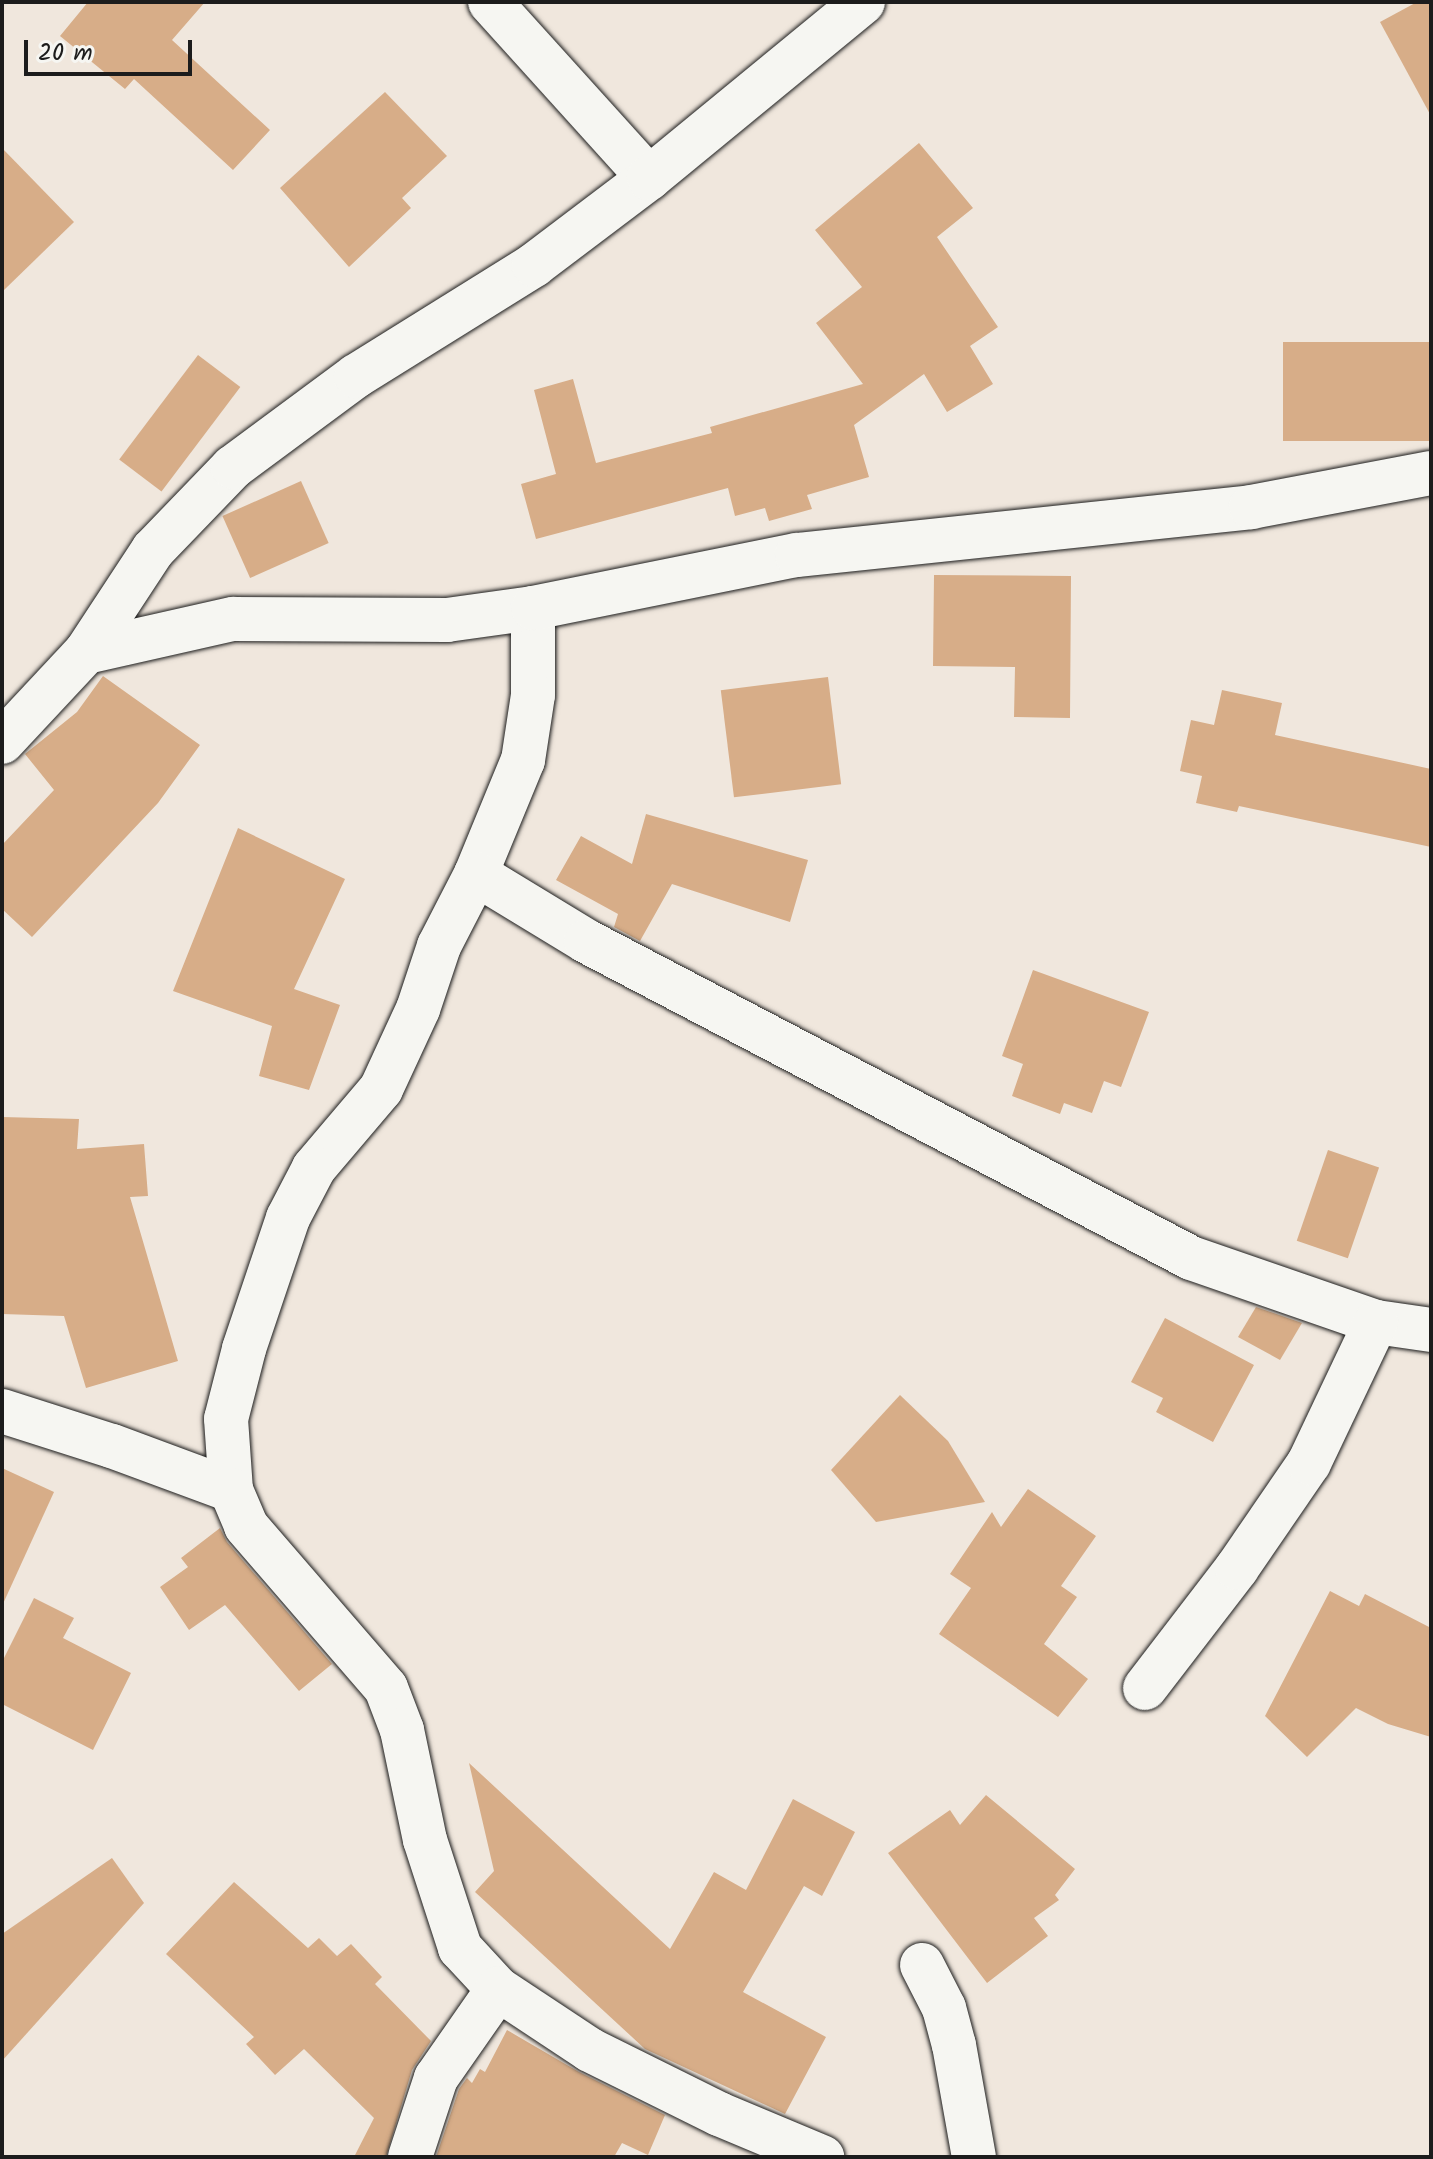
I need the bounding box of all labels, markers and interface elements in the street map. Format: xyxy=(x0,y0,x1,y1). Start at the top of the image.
scale bar xyxy=(28,24,196,74)
text: 20 m xyxy=(38,34,93,73)

